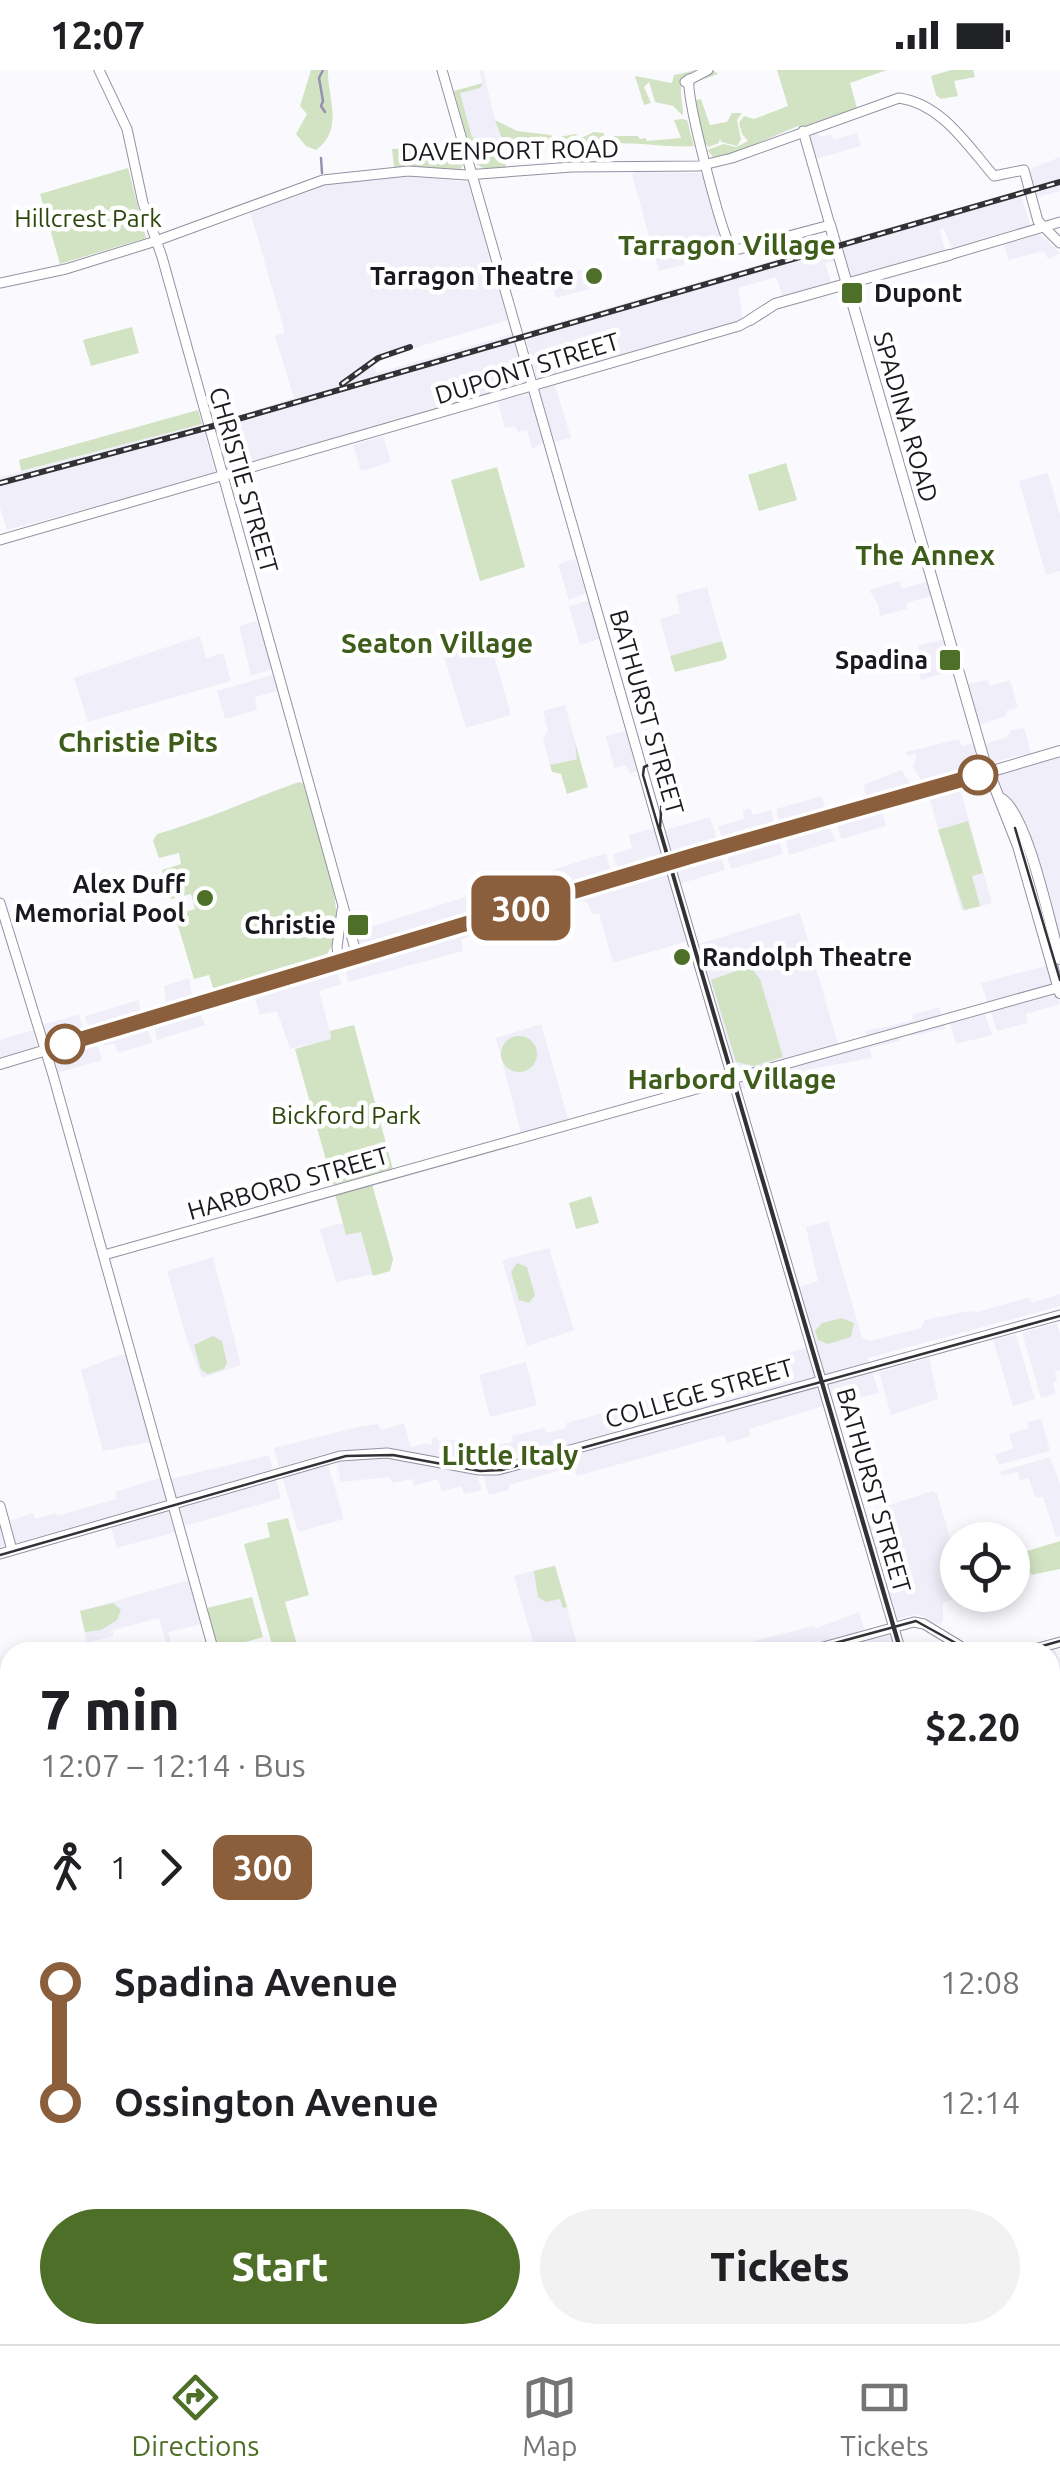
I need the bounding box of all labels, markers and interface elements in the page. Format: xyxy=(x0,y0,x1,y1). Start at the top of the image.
text: 12:07 xyxy=(50,14,145,56)
street label: DAVENPORT ROAD xyxy=(401,134,619,166)
park label: Hillcrest Park xyxy=(14,204,162,232)
district label: Tarragon Village xyxy=(618,229,836,260)
place label: Tarragon Theatre xyxy=(370,262,574,290)
marker: Tarragon Theatre xyxy=(583,265,605,287)
place label: Dupont xyxy=(874,279,963,307)
marker: Dupont xyxy=(839,280,865,306)
street label: DUPONT STREET xyxy=(432,327,623,409)
street label: SPADINA ROAD xyxy=(868,329,944,505)
street label: CHRISTIE STREET xyxy=(204,384,284,576)
district label: The Annex xyxy=(855,539,995,570)
street label: BATHURST STREET xyxy=(604,606,690,818)
district label: Seaton Village xyxy=(341,627,533,658)
place label: Spadina xyxy=(835,646,928,674)
marker: Spadina xyxy=(937,647,963,673)
district label: Christie Pits xyxy=(58,726,218,757)
unlabelled marker xyxy=(959,756,997,794)
place label: Alex Duff Memorial Pool xyxy=(14,870,185,927)
line badge: 300 xyxy=(464,876,578,940)
marker: Alex Duff Memorial Pool xyxy=(194,887,216,909)
text: 300 xyxy=(491,888,551,928)
place label: Christie xyxy=(244,911,336,939)
marker: Christie xyxy=(345,912,371,938)
place label: Randolph Theatre xyxy=(702,943,912,971)
marker: Randolph Theatre xyxy=(671,946,693,968)
unlabelled marker xyxy=(46,1025,84,1063)
district label: Harbord Village xyxy=(628,1063,836,1094)
park label: Bickford Park xyxy=(271,1101,421,1129)
street label: HARBORD STREET xyxy=(184,1141,392,1225)
street label: COLLEGE STREET xyxy=(602,1353,796,1433)
street label: BATHURST STREET xyxy=(831,1384,917,1596)
district label: Little Italy xyxy=(442,1439,579,1470)
map controls xyxy=(940,1522,1030,1612)
button: locate xyxy=(940,1522,1030,1612)
text: 7 min xyxy=(40,1679,180,1740)
text: $2.20 xyxy=(925,1706,1020,1748)
text: 12:07 – 12:14 · Bus xyxy=(40,1747,306,1783)
icon: walk xyxy=(40,1840,95,1895)
icon: forward xyxy=(143,1840,198,1895)
text: 300 xyxy=(233,1847,292,1887)
text: 1 xyxy=(110,1849,128,1885)
text: Spadina Avenue xyxy=(114,1961,398,2003)
text: 12:08 xyxy=(940,1964,1020,2000)
text: Ossington Avenue xyxy=(114,2081,439,2123)
text: 12:14 xyxy=(940,2084,1020,2120)
button: Start xyxy=(40,2209,520,2324)
button: Tickets xyxy=(540,2209,1020,2324)
tab: Directions xyxy=(131,2370,259,2461)
tab: Map xyxy=(522,2370,577,2461)
tab: Tickets xyxy=(840,2370,929,2461)

